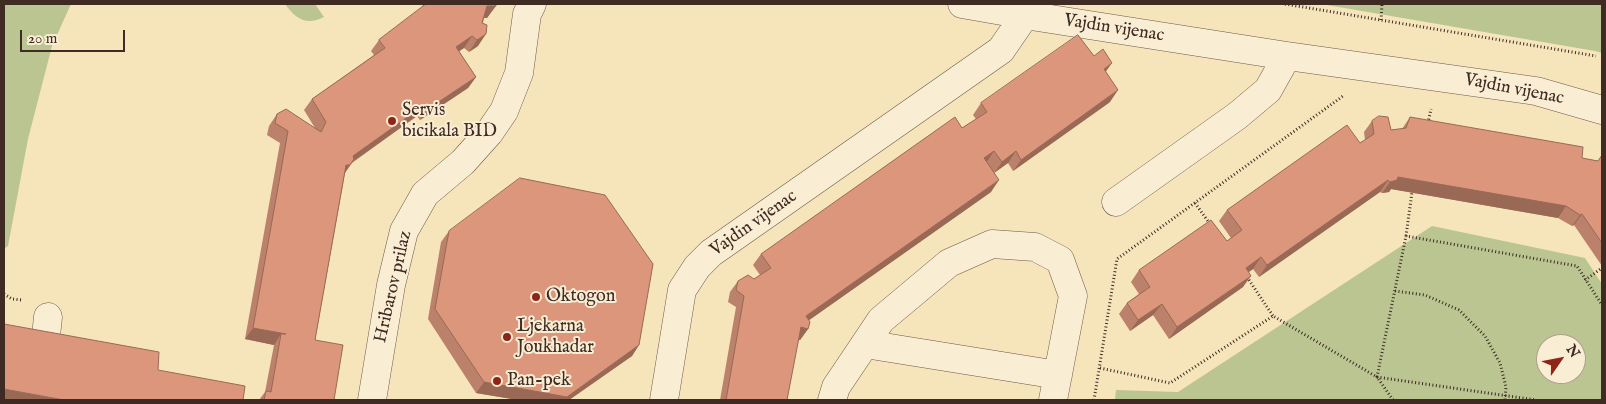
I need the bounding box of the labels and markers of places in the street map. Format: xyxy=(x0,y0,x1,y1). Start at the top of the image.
place label: Servis bicikala BID xyxy=(402,100,497,142)
marker: Servis bicikala BID xyxy=(386,115,398,127)
place label: Oktogon xyxy=(546,286,615,308)
marker: Oktogon xyxy=(530,291,542,303)
place label: Ljekarna Joukhadar xyxy=(517,316,594,358)
marker: Ljekarna Joukhadar xyxy=(501,331,513,343)
place label: Pan-pek xyxy=(507,370,571,392)
marker: Pan-pek xyxy=(491,375,503,387)

